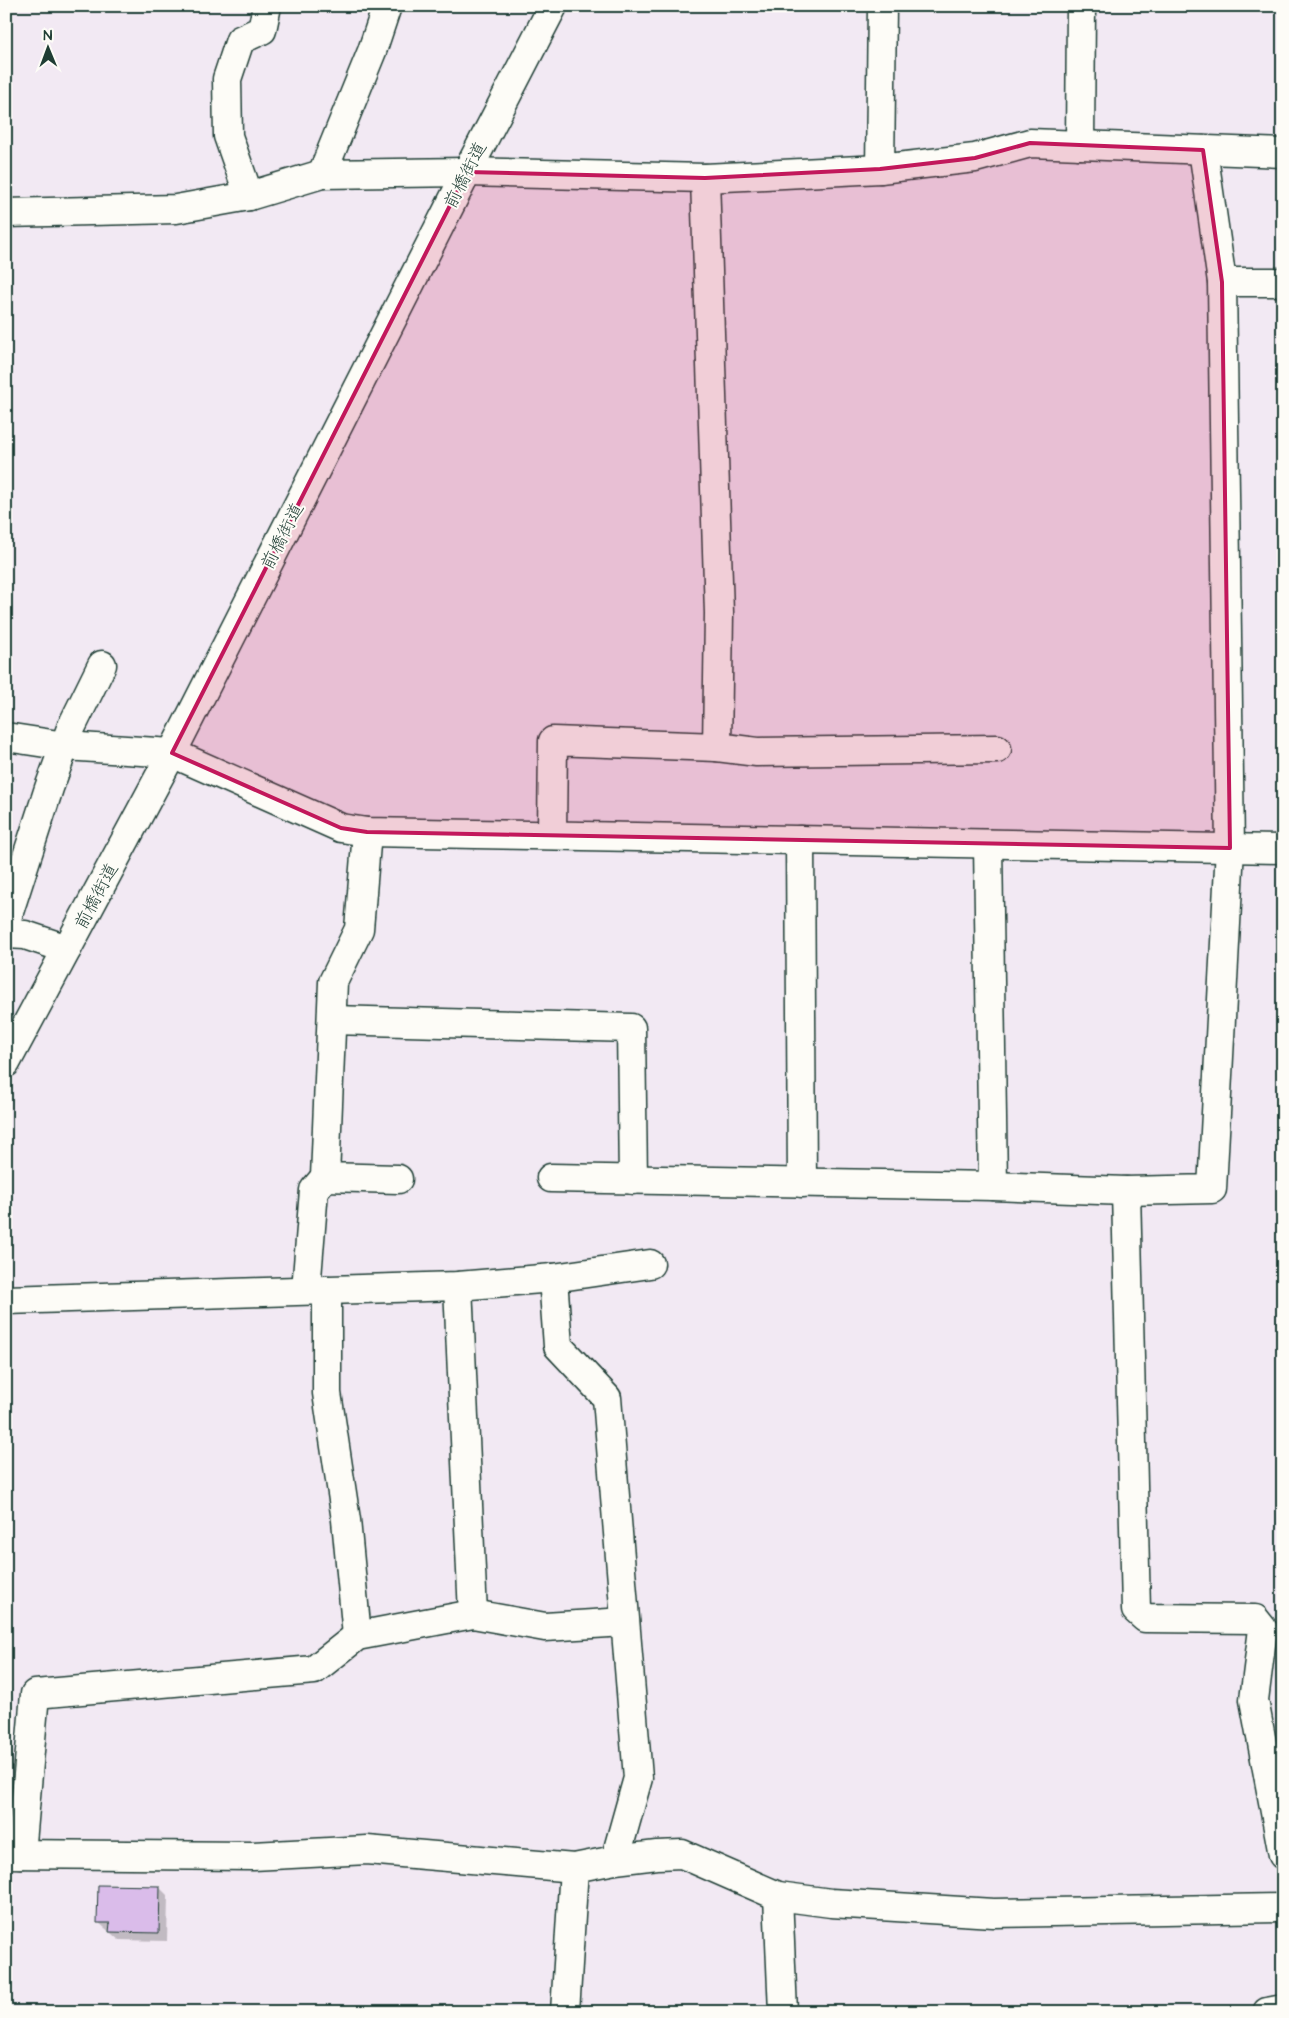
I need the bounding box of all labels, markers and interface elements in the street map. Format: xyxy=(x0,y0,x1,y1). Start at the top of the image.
north arrow xyxy=(22,22,72,72)
text: N xyxy=(43,26,53,46)
street label: 前橋街道 xyxy=(438,137,493,213)
street label: 前橋街道 xyxy=(255,498,310,574)
street label: 前橋街道 xyxy=(69,859,124,934)

